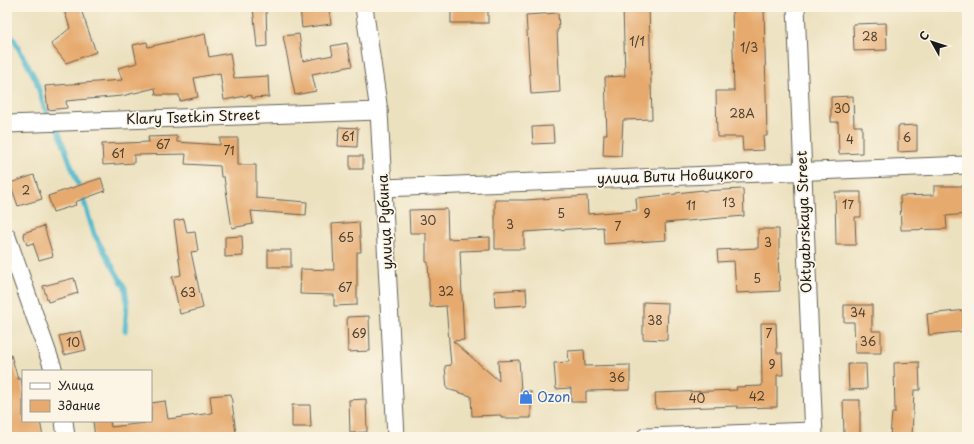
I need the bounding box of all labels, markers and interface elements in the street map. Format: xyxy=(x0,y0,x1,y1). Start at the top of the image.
north arrow xyxy=(912,22,952,62)
house number: 28 xyxy=(862,27,878,45)
text: С xyxy=(915,27,933,44)
house number: 1/1 xyxy=(629,32,645,50)
house number: 1/3 xyxy=(740,38,758,56)
house number: 30 xyxy=(834,99,851,117)
street label: Klary Tsetkin Street xyxy=(126,104,261,129)
house number: 28А xyxy=(729,104,755,122)
house number: 61 xyxy=(341,127,355,145)
house number: 6 xyxy=(903,128,911,146)
house number: 4 xyxy=(846,130,854,148)
house number: 67 xyxy=(156,135,171,153)
house number: 71 xyxy=(223,141,235,159)
house number: 61 xyxy=(111,144,125,162)
street label: Oktyabrskaya Street xyxy=(791,150,816,294)
street label: улица Вити Новицкого xyxy=(596,162,754,189)
street label: улица Рубина xyxy=(371,173,397,270)
house number: 2 xyxy=(22,181,30,199)
house number: 13 xyxy=(722,193,736,211)
house number: 17 xyxy=(842,195,854,213)
house number: 11 xyxy=(686,196,696,214)
house number: 5 xyxy=(557,204,565,222)
house number: 9 xyxy=(643,204,651,222)
house number: 30 xyxy=(420,211,437,229)
house number: 3 xyxy=(506,215,514,233)
house number: 7 xyxy=(615,217,622,235)
house number: 65 xyxy=(338,228,354,246)
house number: 3 xyxy=(764,233,772,251)
house number: 5 xyxy=(753,269,761,287)
house number: 67 xyxy=(338,278,353,296)
house number: 32 xyxy=(438,282,454,300)
house number: 63 xyxy=(180,283,196,301)
house number: 34 xyxy=(850,303,866,321)
house number: 38 xyxy=(647,311,663,329)
house number: 69 xyxy=(351,324,367,342)
house number: 7 xyxy=(766,324,773,342)
house number: 36 xyxy=(860,332,876,350)
house number: 10 xyxy=(66,333,80,351)
house number: 9 xyxy=(768,355,776,373)
house number: 36 xyxy=(609,368,625,386)
legend xyxy=(22,370,152,422)
text: Улица xyxy=(58,376,94,394)
place label: Ozon xyxy=(537,386,570,407)
house number: 42 xyxy=(749,387,765,405)
shop icon: Ozon xyxy=(518,389,534,405)
house number: 40 xyxy=(689,389,706,407)
text: Здание xyxy=(58,396,100,414)

